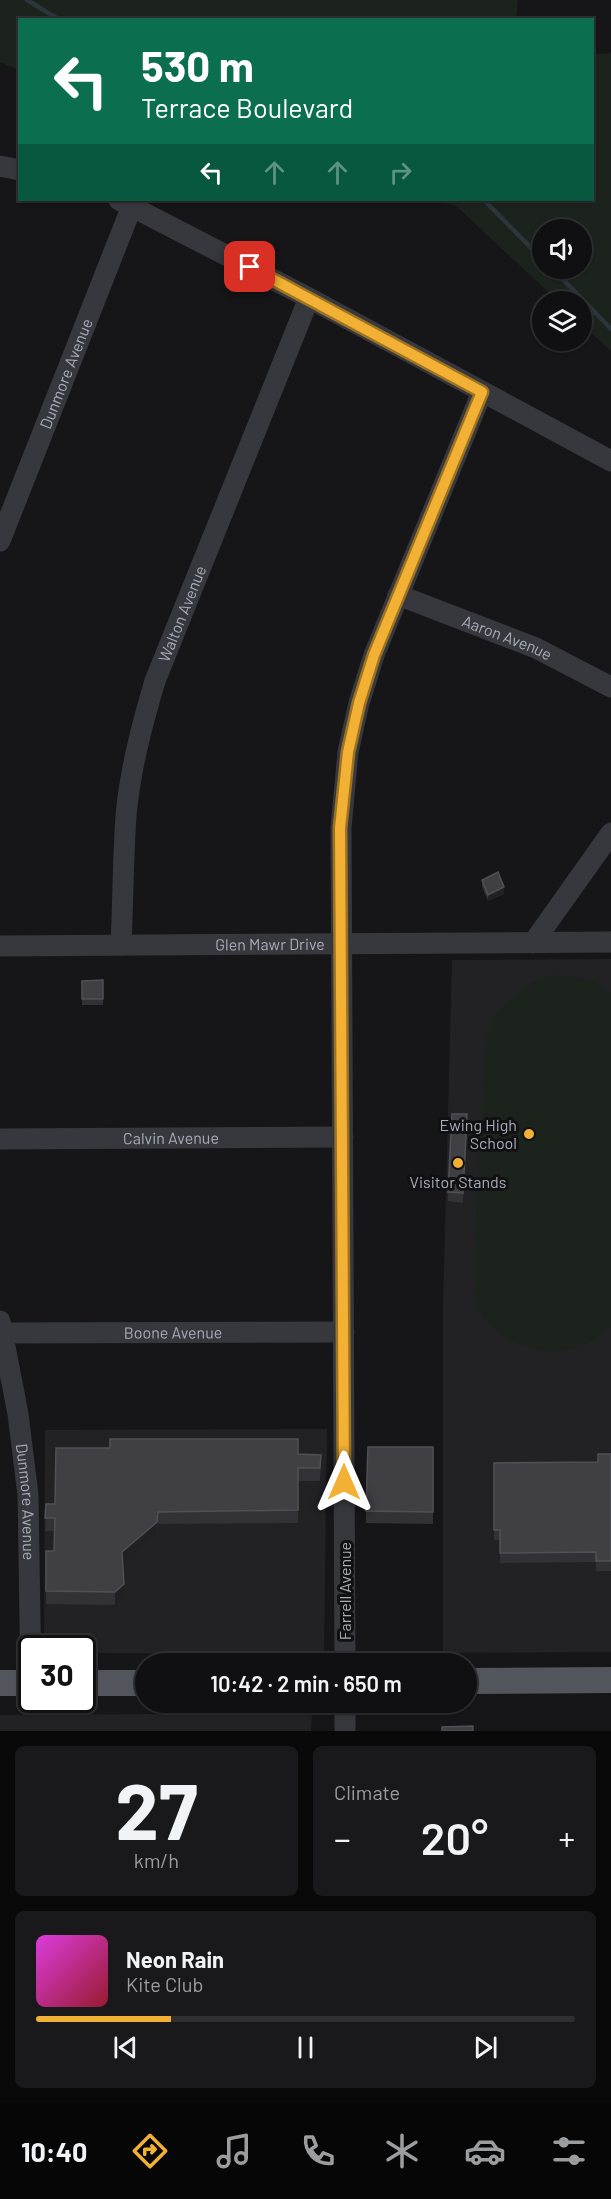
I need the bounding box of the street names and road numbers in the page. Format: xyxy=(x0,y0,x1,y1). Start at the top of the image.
street label: Dunmore Avenue xyxy=(35,315,96,431)
street label: Walton Avenue xyxy=(154,563,209,664)
street label: Aaron Avenue xyxy=(460,611,555,664)
street label: Glen Mawr Drive xyxy=(215,934,325,954)
street label: Calvin Avenue xyxy=(123,1128,219,1147)
street label: Boone Avenue xyxy=(124,1322,222,1342)
street label: Dunmore Avenue xyxy=(13,1442,39,1560)
street label: Farrell Avenue xyxy=(335,1542,354,1640)

